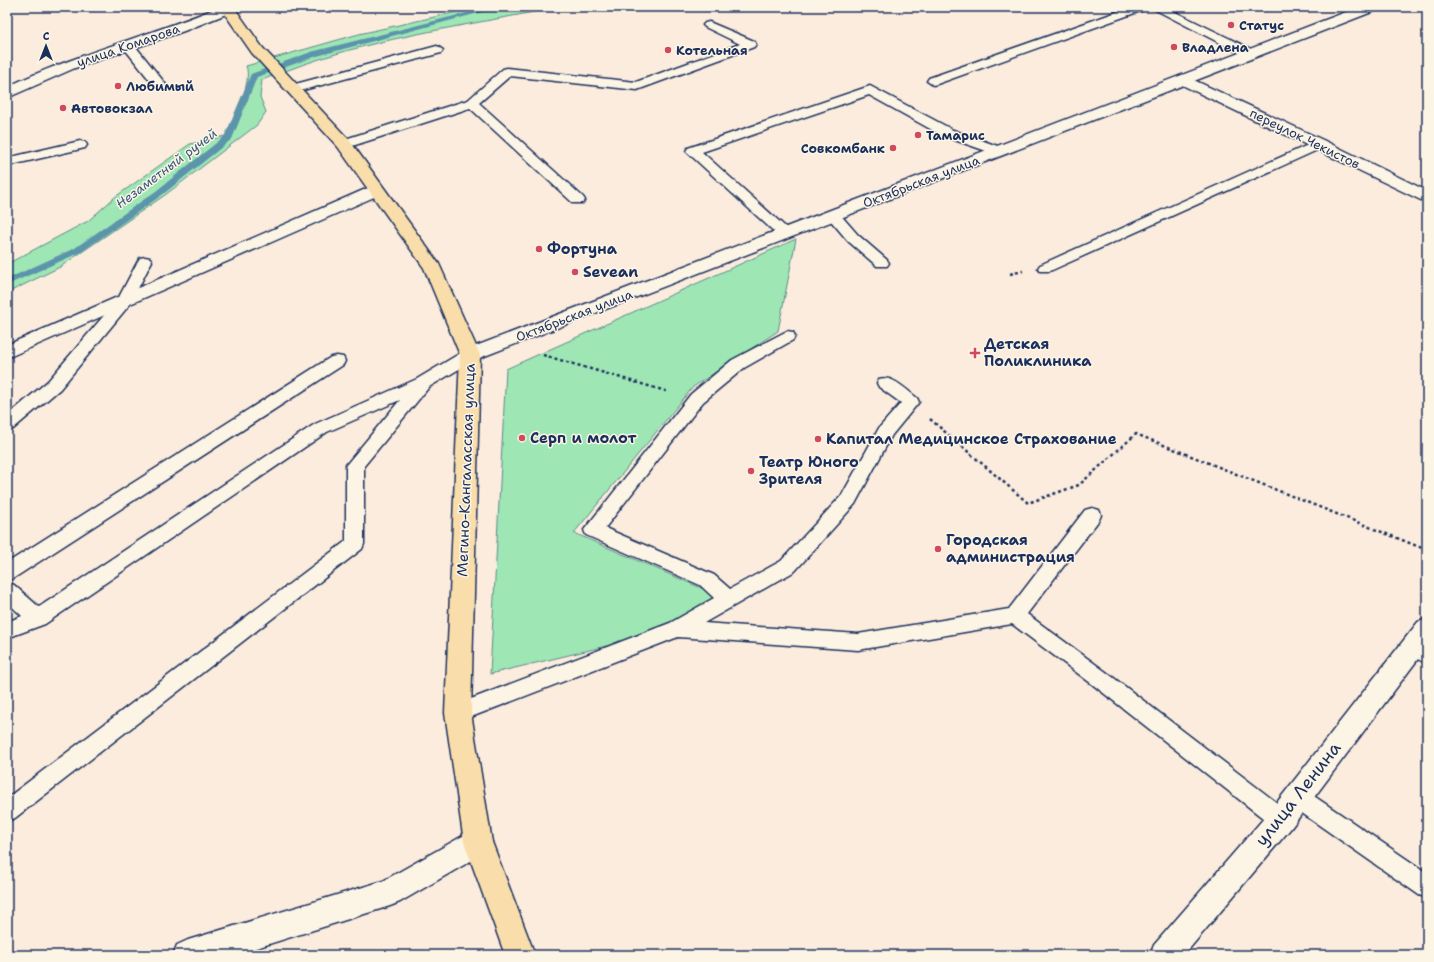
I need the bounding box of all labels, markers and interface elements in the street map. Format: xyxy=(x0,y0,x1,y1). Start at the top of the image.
place label: Статус xyxy=(1239,17,1284,34)
street label: улица Комарова xyxy=(74,20,182,71)
marker: Статус xyxy=(1226,20,1236,30)
north arrow xyxy=(26,26,66,66)
text: С xyxy=(43,29,50,44)
place label: Владлена xyxy=(1182,39,1249,56)
place label: Котельная xyxy=(676,42,748,59)
marker: Владлена xyxy=(1169,42,1179,52)
marker: Котельная xyxy=(663,45,673,55)
place label: Любимый xyxy=(126,78,194,95)
marker: Любимый xyxy=(113,81,123,91)
place label: Автовокзал xyxy=(71,100,153,117)
marker: Автовокзал xyxy=(58,103,68,113)
street label: переулок Чекистов xyxy=(1247,104,1363,173)
water label: Незаметный ручей xyxy=(112,125,220,212)
place label: Тамарис xyxy=(926,127,985,144)
marker: Тамарис xyxy=(913,130,923,140)
place label: Совкомбанк xyxy=(801,140,885,157)
marker: Совкомбанк xyxy=(888,143,898,153)
street label: Октябрьская улица xyxy=(860,151,982,212)
place label: Фортуна xyxy=(547,239,618,259)
marker: Фортуна xyxy=(534,244,544,254)
place label: Sevean xyxy=(583,262,638,282)
marker: Sevean xyxy=(570,267,580,277)
street label: Октябрьская улица xyxy=(513,285,635,346)
place label: Детская Поликлиника xyxy=(984,334,1092,371)
marker: Детская Поликлиника xyxy=(969,347,981,359)
street label: Мегино-Кангаласская улица xyxy=(452,362,480,577)
place label: Серп и молот xyxy=(530,428,636,448)
place label: Капитал Медицинское Страхование xyxy=(826,429,1117,449)
marker: Серп и молот xyxy=(517,433,527,443)
marker: Капитал Медицинское Страхование xyxy=(813,434,823,444)
place label: Театр Юного Зрителя xyxy=(759,452,859,489)
marker: Театр Юного Зрителя xyxy=(746,466,756,476)
place label: Городская администрация xyxy=(946,530,1075,567)
marker: Городская администрация xyxy=(933,544,943,554)
street label: улица Ленина xyxy=(1250,737,1346,851)

